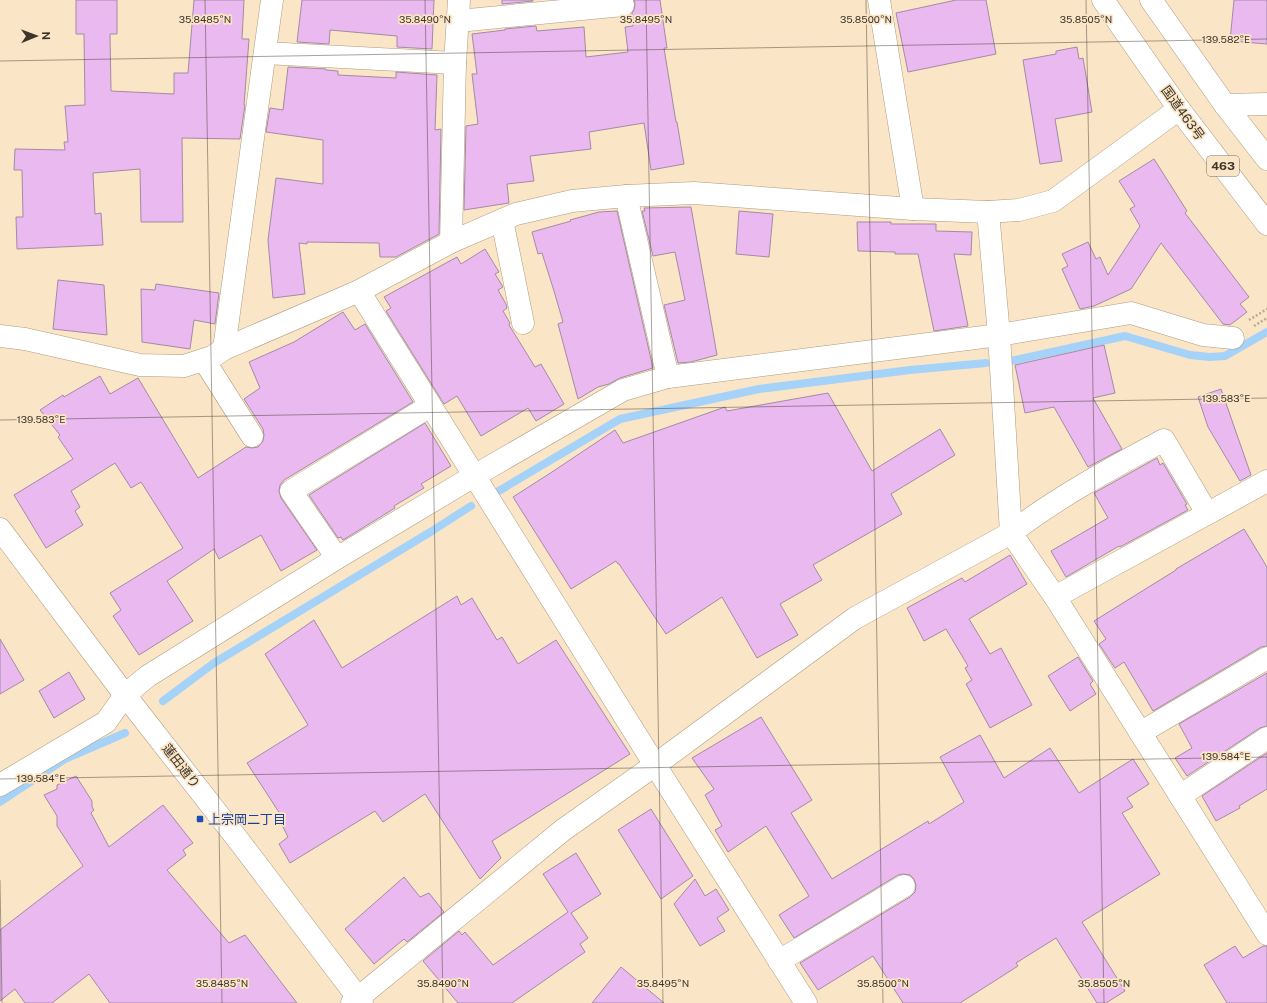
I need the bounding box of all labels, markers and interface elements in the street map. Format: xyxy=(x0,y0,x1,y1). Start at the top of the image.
text: 35.8485°N xyxy=(179,13,231,25)
text: 35.8490°N xyxy=(399,13,451,25)
text: 35.8495°N xyxy=(620,13,672,25)
text: 35.8500°N xyxy=(840,13,892,25)
text: 35.8505°N xyxy=(1060,13,1112,25)
north arrow xyxy=(16,16,56,56)
text: N xyxy=(40,31,52,40)
text: 139.582°E xyxy=(1202,33,1250,45)
street label: 国道463号 xyxy=(1158,83,1208,143)
road number: 463 xyxy=(1207,156,1239,176)
text: 139.583°E xyxy=(1202,392,1250,404)
text: 139.583°E xyxy=(17,413,65,425)
street label: 蓮田通り xyxy=(159,741,203,791)
text: 139.584°E xyxy=(1202,750,1250,762)
text: 139.584°E xyxy=(17,772,65,784)
place label: 上宗岡二丁目 xyxy=(208,812,286,827)
marker: 上宗岡二丁目 xyxy=(195,814,205,824)
text: 35.8485°N xyxy=(196,977,248,989)
text: 35.8490°N xyxy=(417,977,469,989)
text: 35.8495°N xyxy=(637,977,689,989)
text: 35.8500°N xyxy=(857,977,909,989)
text: 35.8505°N xyxy=(1078,977,1130,989)

